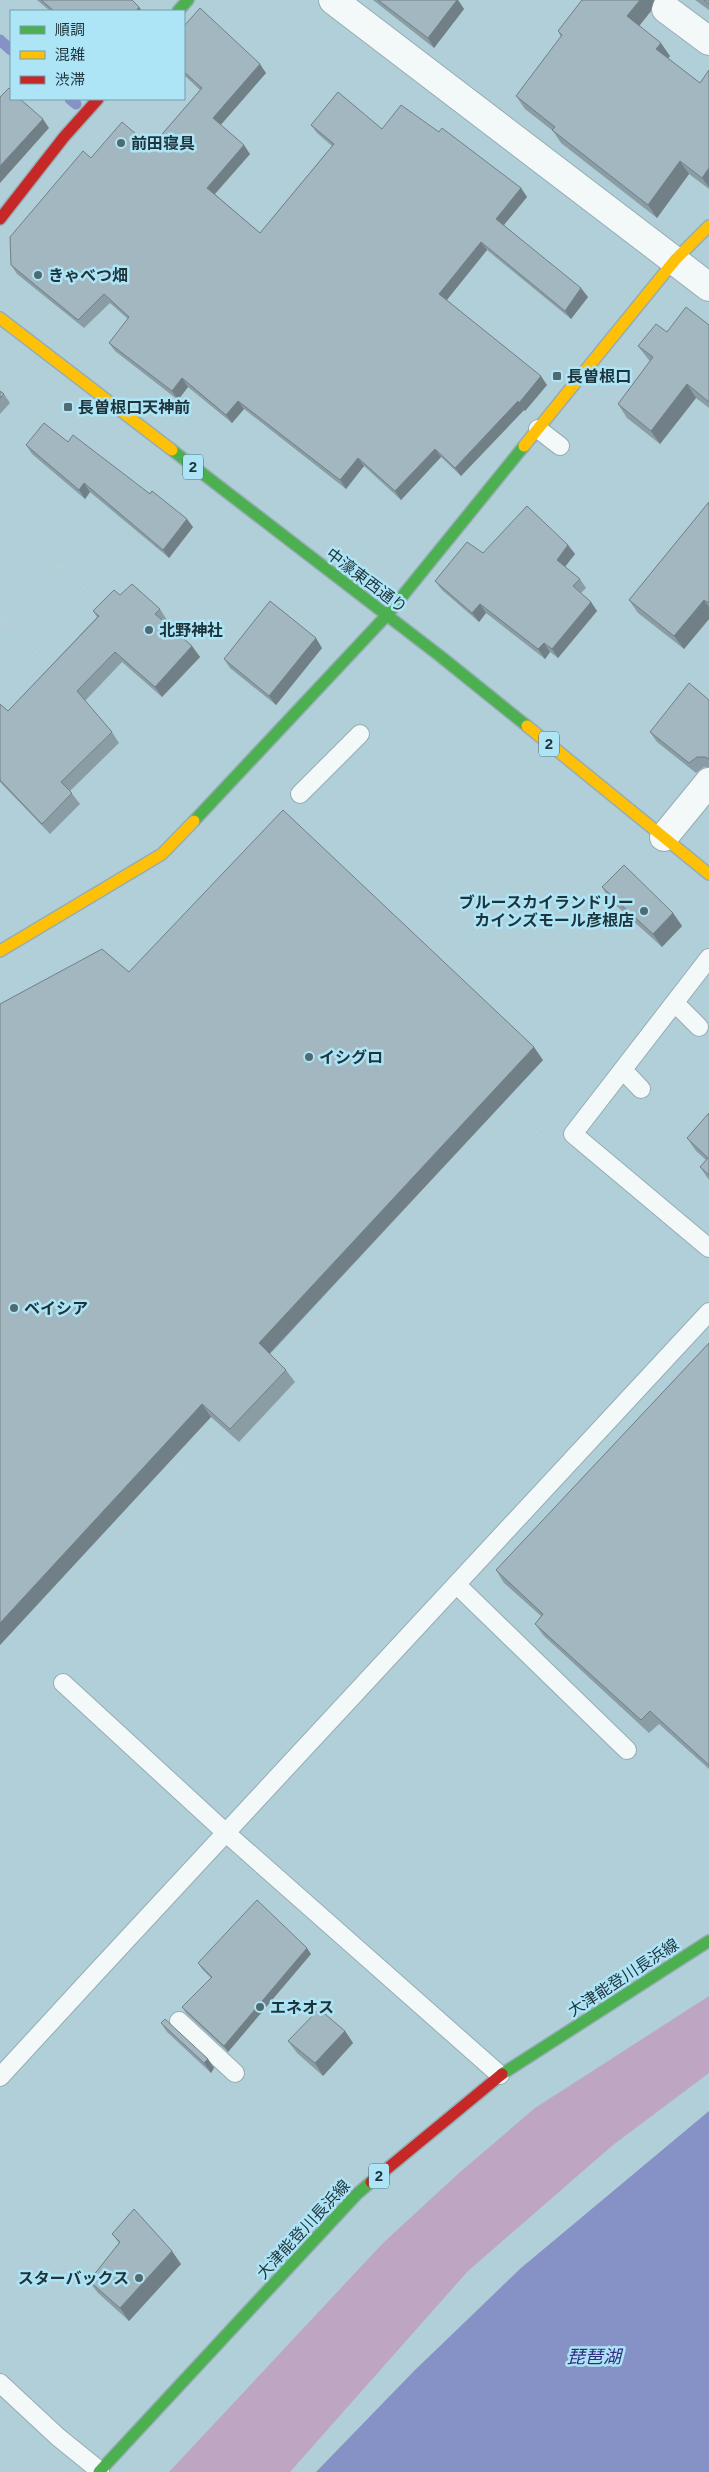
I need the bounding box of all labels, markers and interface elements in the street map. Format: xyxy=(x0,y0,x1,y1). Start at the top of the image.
legend xyxy=(10,10,185,100)
text: 順調 xyxy=(55,21,85,38)
text: 混雑 xyxy=(55,46,85,63)
text: 渋滞 xyxy=(55,71,85,88)
place label: 前田寝具 xyxy=(131,135,195,152)
marker: 前田寝具 xyxy=(115,137,127,149)
place label: きゃべつ畑 xyxy=(48,267,128,284)
marker: きゃべつ畑 xyxy=(32,269,44,281)
place label: 長曽根口 xyxy=(567,368,631,385)
marker: 長曽根口 xyxy=(551,370,563,382)
place label: 長曽根口天神前 xyxy=(78,398,190,416)
marker: 長曽根口天神前 xyxy=(62,401,74,413)
road number: 2 xyxy=(183,454,203,480)
street label: 中濠東西通り xyxy=(323,545,410,616)
place label: 北野神社 xyxy=(159,621,223,639)
marker: 北野神社 xyxy=(143,624,155,636)
road number: 2 xyxy=(539,732,559,756)
place label: ブルースカイランドリー カインズモール彦根店 xyxy=(459,894,634,929)
marker: ブルースカイランドリー カインズモール彦根店 xyxy=(638,905,650,917)
place label: イシグロ xyxy=(319,1048,383,1066)
marker: イシグロ xyxy=(303,1051,315,1063)
place label: ベイシア xyxy=(24,1300,88,1317)
marker: ベイシア xyxy=(8,1302,20,1314)
street label: 大津能登川長浜線 xyxy=(565,1935,682,2019)
place label: エネオス xyxy=(270,1999,334,2016)
marker: エネオス xyxy=(254,2001,266,2013)
road number: 2 xyxy=(369,2164,389,2188)
street label: 大津能登川長浜線 xyxy=(253,2177,353,2282)
place label: スターバックス xyxy=(18,2270,129,2287)
marker: スターバックス xyxy=(133,2272,145,2284)
water label: 琵琶湖 xyxy=(567,2347,624,2367)

